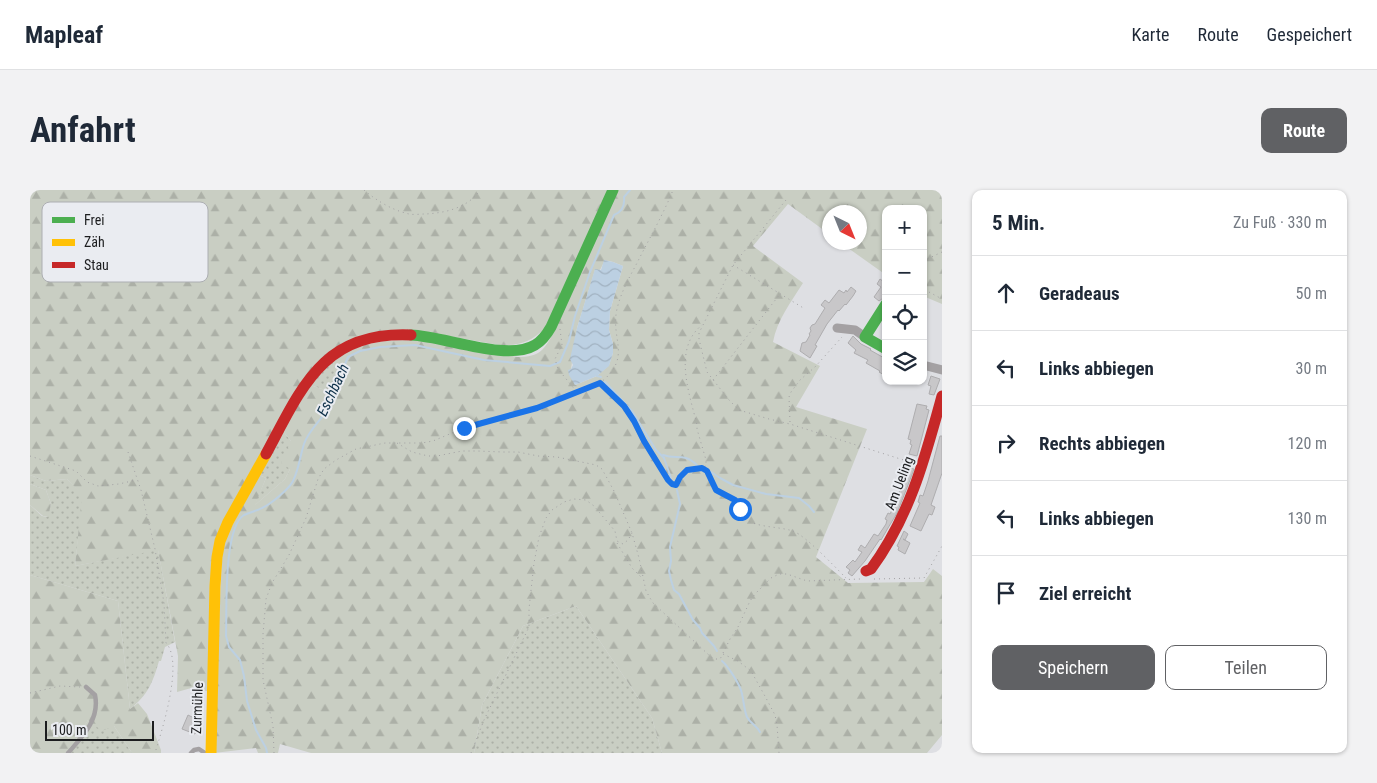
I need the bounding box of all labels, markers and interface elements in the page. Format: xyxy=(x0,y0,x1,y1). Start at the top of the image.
text: Mapleaf xyxy=(25,21,103,49)
text: Karte xyxy=(1131,24,1170,45)
text: Route xyxy=(1198,24,1239,45)
text: Gespeichert xyxy=(1267,24,1352,45)
button: Route xyxy=(1261,108,1347,153)
text: Anfahrt xyxy=(30,110,136,151)
legend xyxy=(42,202,208,282)
north arrow xyxy=(822,205,867,250)
map controls xyxy=(882,205,927,385)
button: + xyxy=(882,205,927,250)
text: 5 Min. xyxy=(992,211,1045,235)
text: Frei xyxy=(84,212,104,228)
text: Zu Fuß · 330 m xyxy=(1233,213,1327,232)
text: Zäh xyxy=(84,234,105,250)
button: − xyxy=(882,250,927,295)
text: Stau xyxy=(84,257,109,273)
icon: ahead xyxy=(992,279,1020,307)
text: Geradeaus xyxy=(1039,282,1120,305)
text: 50 m xyxy=(1295,284,1327,303)
button: locate xyxy=(882,295,927,340)
button: layers xyxy=(882,340,927,385)
icon: left xyxy=(992,354,1020,382)
text: Links abbiegen xyxy=(1039,357,1154,380)
text: 30 m xyxy=(1295,359,1327,378)
water label: Eschbach xyxy=(313,361,353,419)
route end xyxy=(453,417,476,440)
icon: right xyxy=(992,429,1020,457)
text: Rechts abbiegen xyxy=(1039,432,1165,455)
text: 120 m xyxy=(1288,434,1327,453)
street label: Am Ueling xyxy=(881,454,917,512)
route start xyxy=(729,498,752,521)
icon: left xyxy=(992,504,1020,532)
text: Links abbiegen xyxy=(1039,507,1154,530)
text: 130 m xyxy=(1288,509,1327,528)
icon: arrive xyxy=(992,579,1020,607)
text: Ziel erreicht xyxy=(1039,582,1131,605)
button: Speichern xyxy=(992,645,1155,690)
button: Teilen xyxy=(1165,645,1327,690)
street label: Zurmühle xyxy=(188,681,206,734)
scale bar xyxy=(45,718,154,741)
text: 100 m xyxy=(52,722,87,738)

